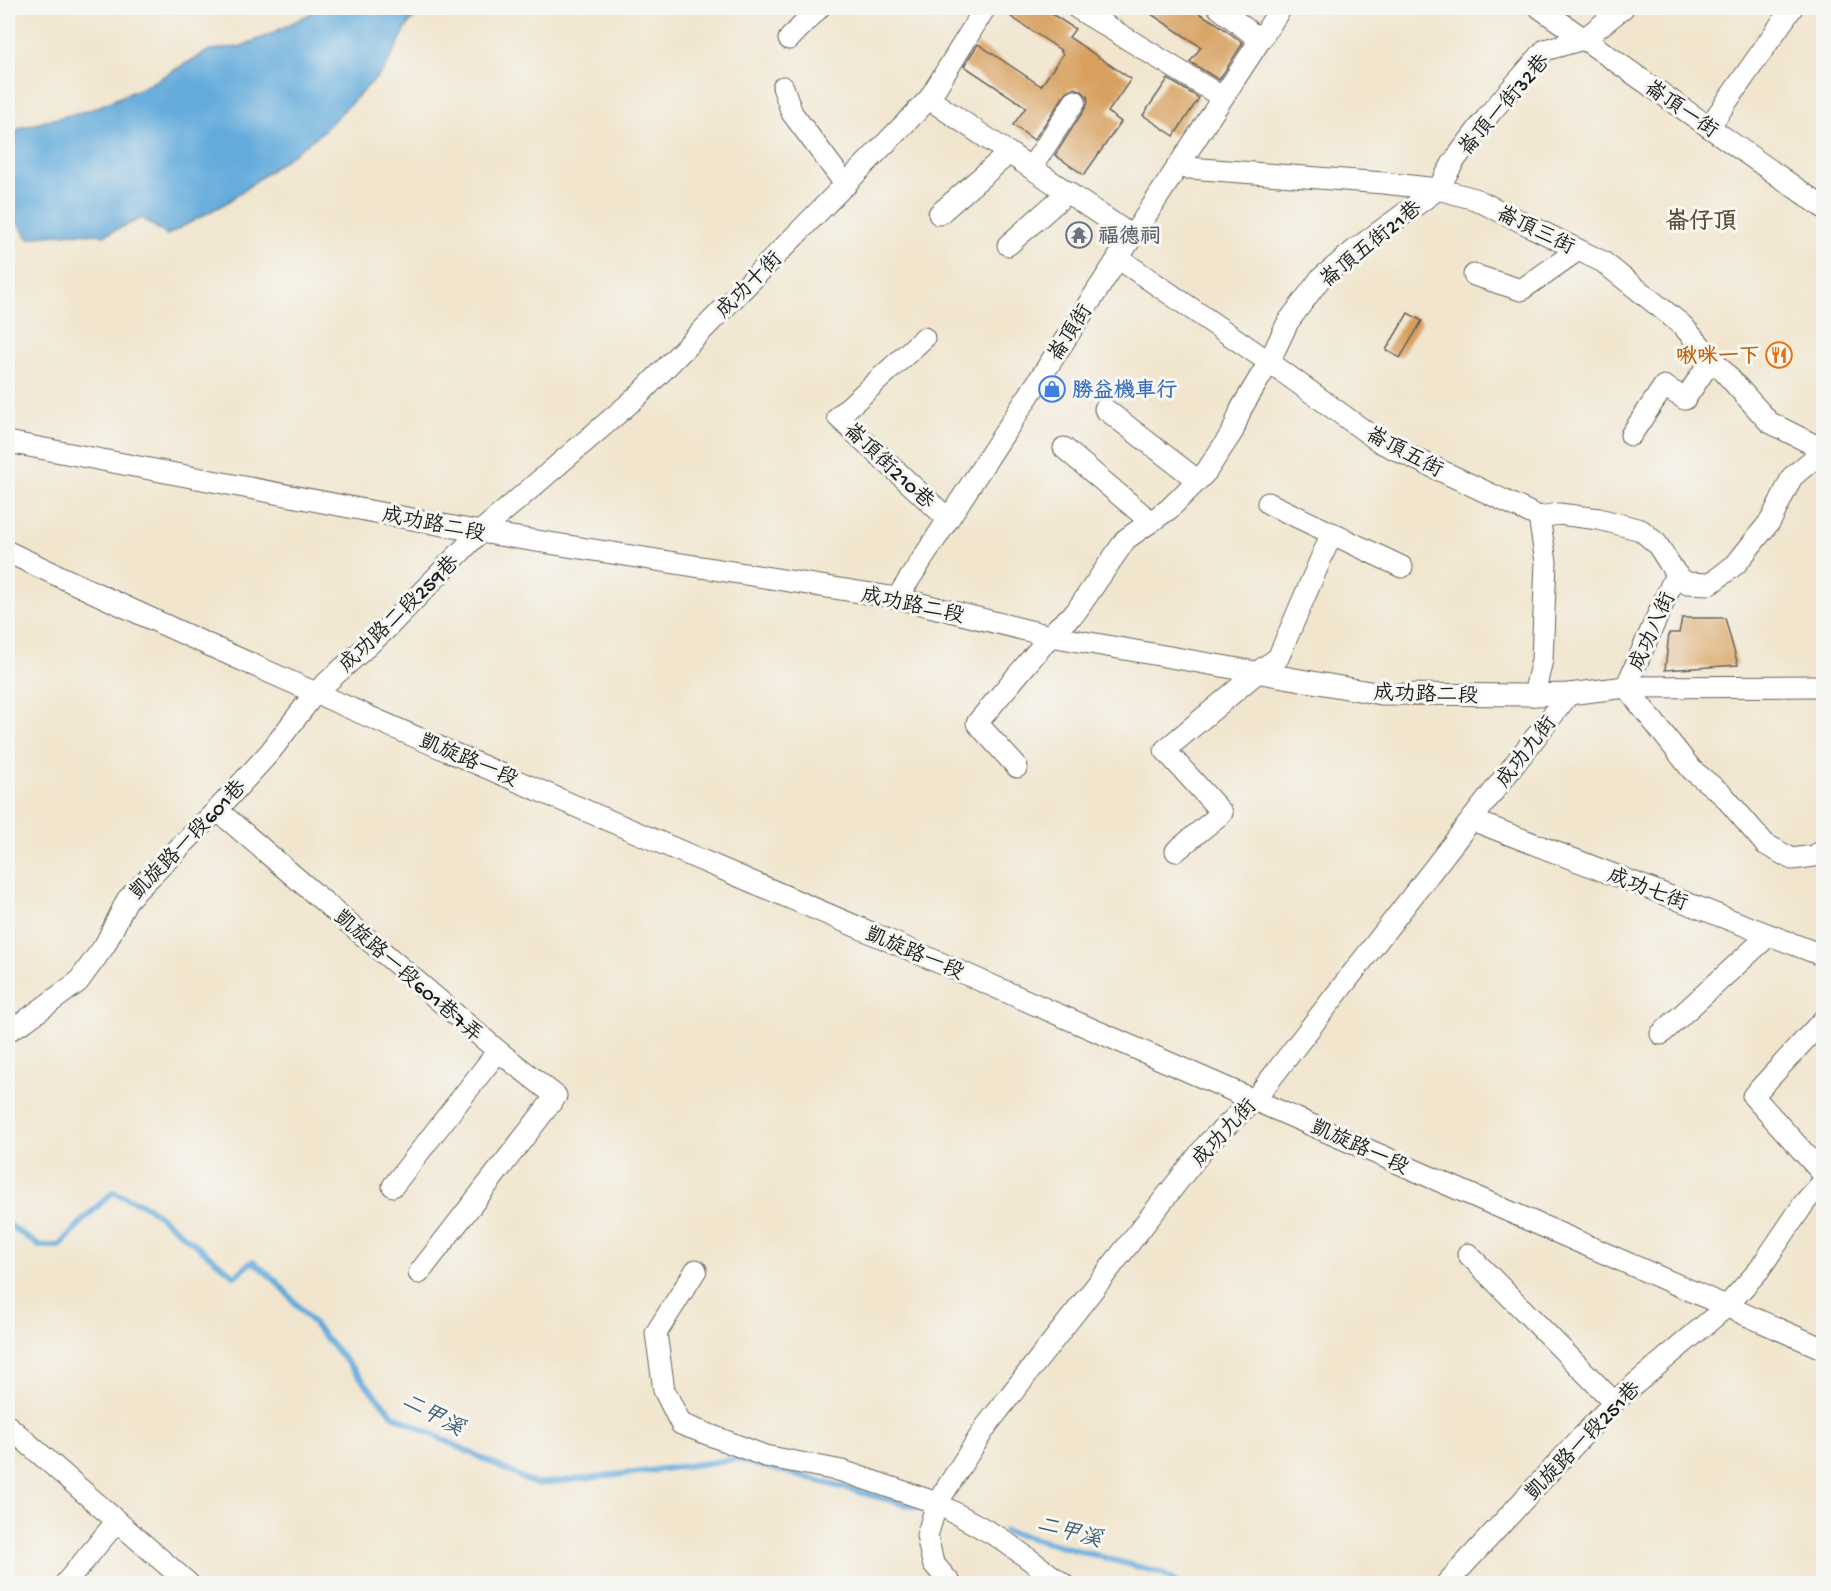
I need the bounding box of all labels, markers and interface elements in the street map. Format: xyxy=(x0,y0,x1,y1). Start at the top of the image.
street label: 崙頂一街32巷 xyxy=(1453,49,1556,162)
street label: 崙頂一街 xyxy=(1638,75,1723,145)
street label: 崙頂五街21巷 xyxy=(1315,196,1428,294)
street label: 崙頂三街 xyxy=(1491,201,1579,262)
district label: 崙仔頂 xyxy=(1665,208,1737,238)
temple icon: 福德祠 xyxy=(1064,220,1094,250)
place label: 福德祠 xyxy=(1098,225,1161,251)
street label: 成功十街 xyxy=(711,247,789,325)
street label: 崙頂街 xyxy=(1043,300,1100,367)
restaurant icon: 啾咪一下 xyxy=(1764,340,1794,370)
place label: 啾咪一下 xyxy=(1676,344,1760,371)
shop icon: 勝益機車行 xyxy=(1037,374,1067,404)
place label: 勝益機車行 xyxy=(1072,378,1177,405)
street label: 崙頂街210巷 xyxy=(837,418,939,516)
street label: 崙頂五街 xyxy=(1360,422,1447,485)
street label: 成功路二段 xyxy=(379,502,488,549)
street label: 成功路二段259巷 xyxy=(334,550,466,679)
street label: 成功路二段 xyxy=(858,582,967,631)
street label: 成功八街 xyxy=(1624,588,1683,676)
street label: 成功路二段 xyxy=(1373,680,1479,711)
street label: 成功九街 xyxy=(1490,711,1563,794)
street label: 凱旋路一段 xyxy=(414,728,522,794)
street label: 凱旋路一段601巷 xyxy=(125,775,253,907)
street label: 成功七街 xyxy=(1603,863,1691,918)
street label: 凱旋路一段601巷7弄 xyxy=(327,905,488,1049)
street label: 凱旋路一段 xyxy=(860,921,968,987)
street label: 成功九街 xyxy=(1186,1094,1263,1174)
street label: 凱旋路一段 xyxy=(1306,1115,1412,1182)
street label: 凱旋路一段251巷 xyxy=(1520,1376,1648,1507)
water label: 二甲溪 xyxy=(397,1389,469,1444)
water label: 二甲溪 xyxy=(1034,1512,1105,1555)

